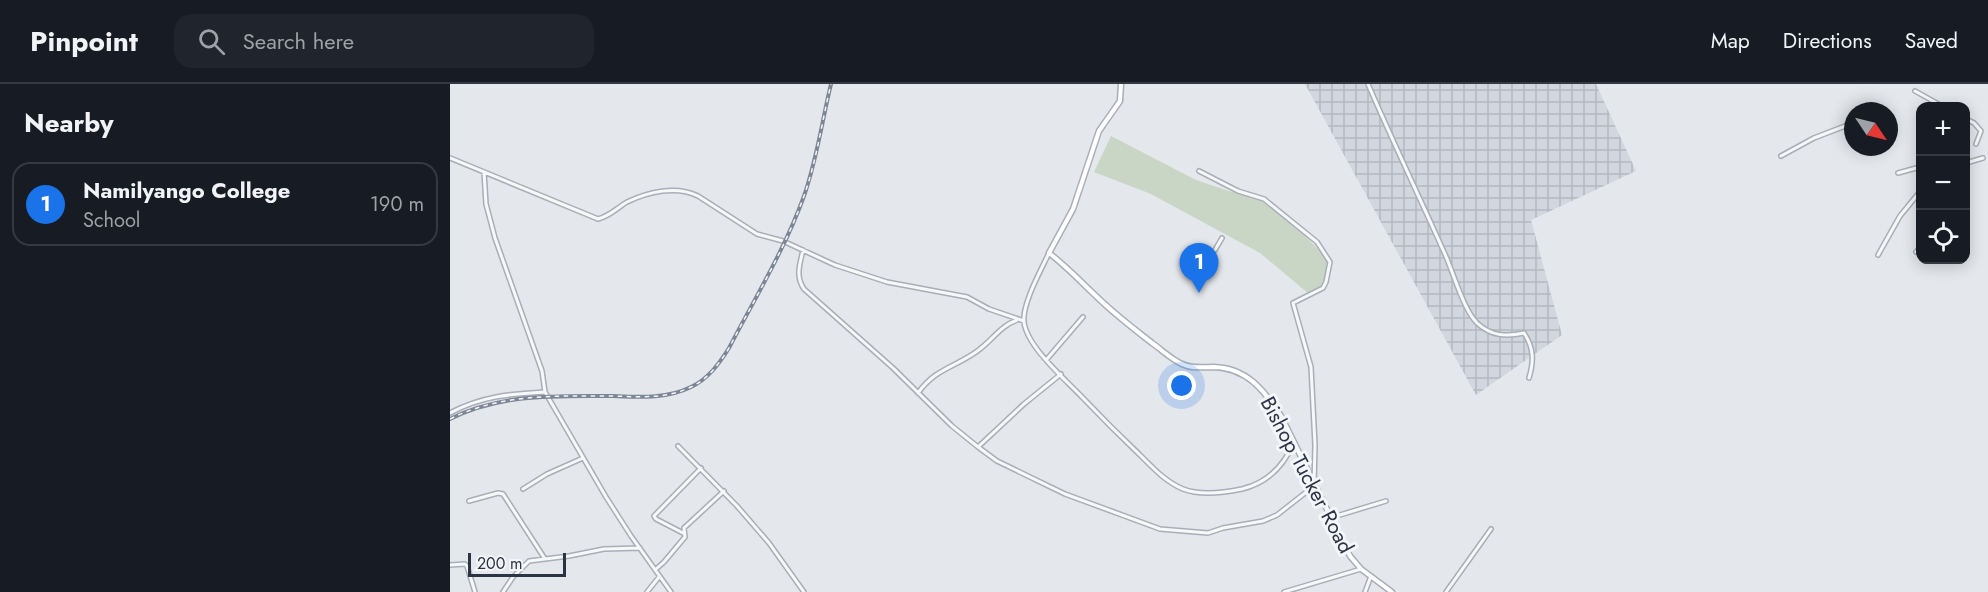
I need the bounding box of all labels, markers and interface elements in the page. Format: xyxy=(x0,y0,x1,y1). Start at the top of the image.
search box xyxy=(174,14,594,68)
text: Pinpoint xyxy=(30,21,138,62)
icon: search xyxy=(195,25,228,58)
text: Search here xyxy=(243,25,354,57)
text: Map xyxy=(1711,26,1750,56)
text: Directions xyxy=(1783,26,1872,56)
text: Saved xyxy=(1905,26,1958,56)
north arrow xyxy=(1844,102,1898,156)
map controls xyxy=(1916,102,1970,264)
button: + xyxy=(1916,102,1970,156)
text: Nearby xyxy=(24,104,113,142)
button: − xyxy=(1916,156,1970,210)
text: Namilyango College xyxy=(83,174,290,206)
text: 1 xyxy=(40,190,51,219)
text: 190 m xyxy=(370,190,424,219)
text: School xyxy=(83,206,140,235)
button: locate xyxy=(1916,210,1970,264)
pin: 1 xyxy=(1180,244,1218,293)
your location xyxy=(1167,371,1196,400)
street label: Bishop Tucker Road xyxy=(1253,391,1361,559)
scale bar xyxy=(468,550,566,578)
text: 200 m xyxy=(477,552,523,575)

